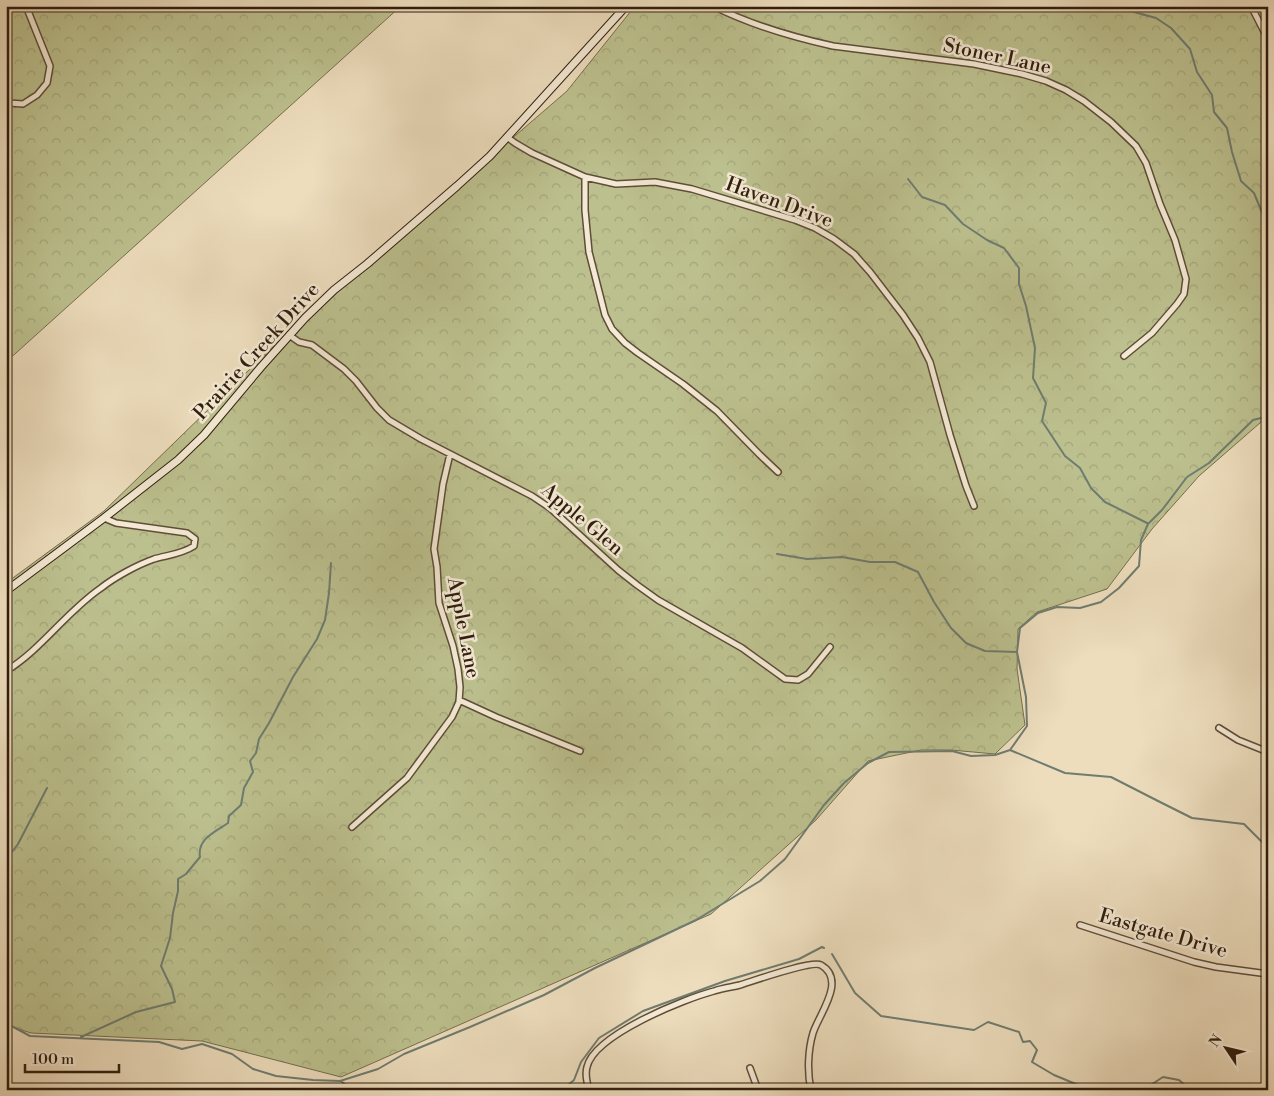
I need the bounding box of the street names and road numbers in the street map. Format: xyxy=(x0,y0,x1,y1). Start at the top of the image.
street label: Stoner Lane xyxy=(941,33,1053,81)
street label: Haven Drive xyxy=(722,172,836,234)
street label: Prairie Creek Drive xyxy=(189,278,325,426)
street label: Apple Glen xyxy=(535,478,628,562)
street label: Apple Lane xyxy=(441,574,485,681)
street label: Eastgate Drive xyxy=(1096,904,1230,964)

